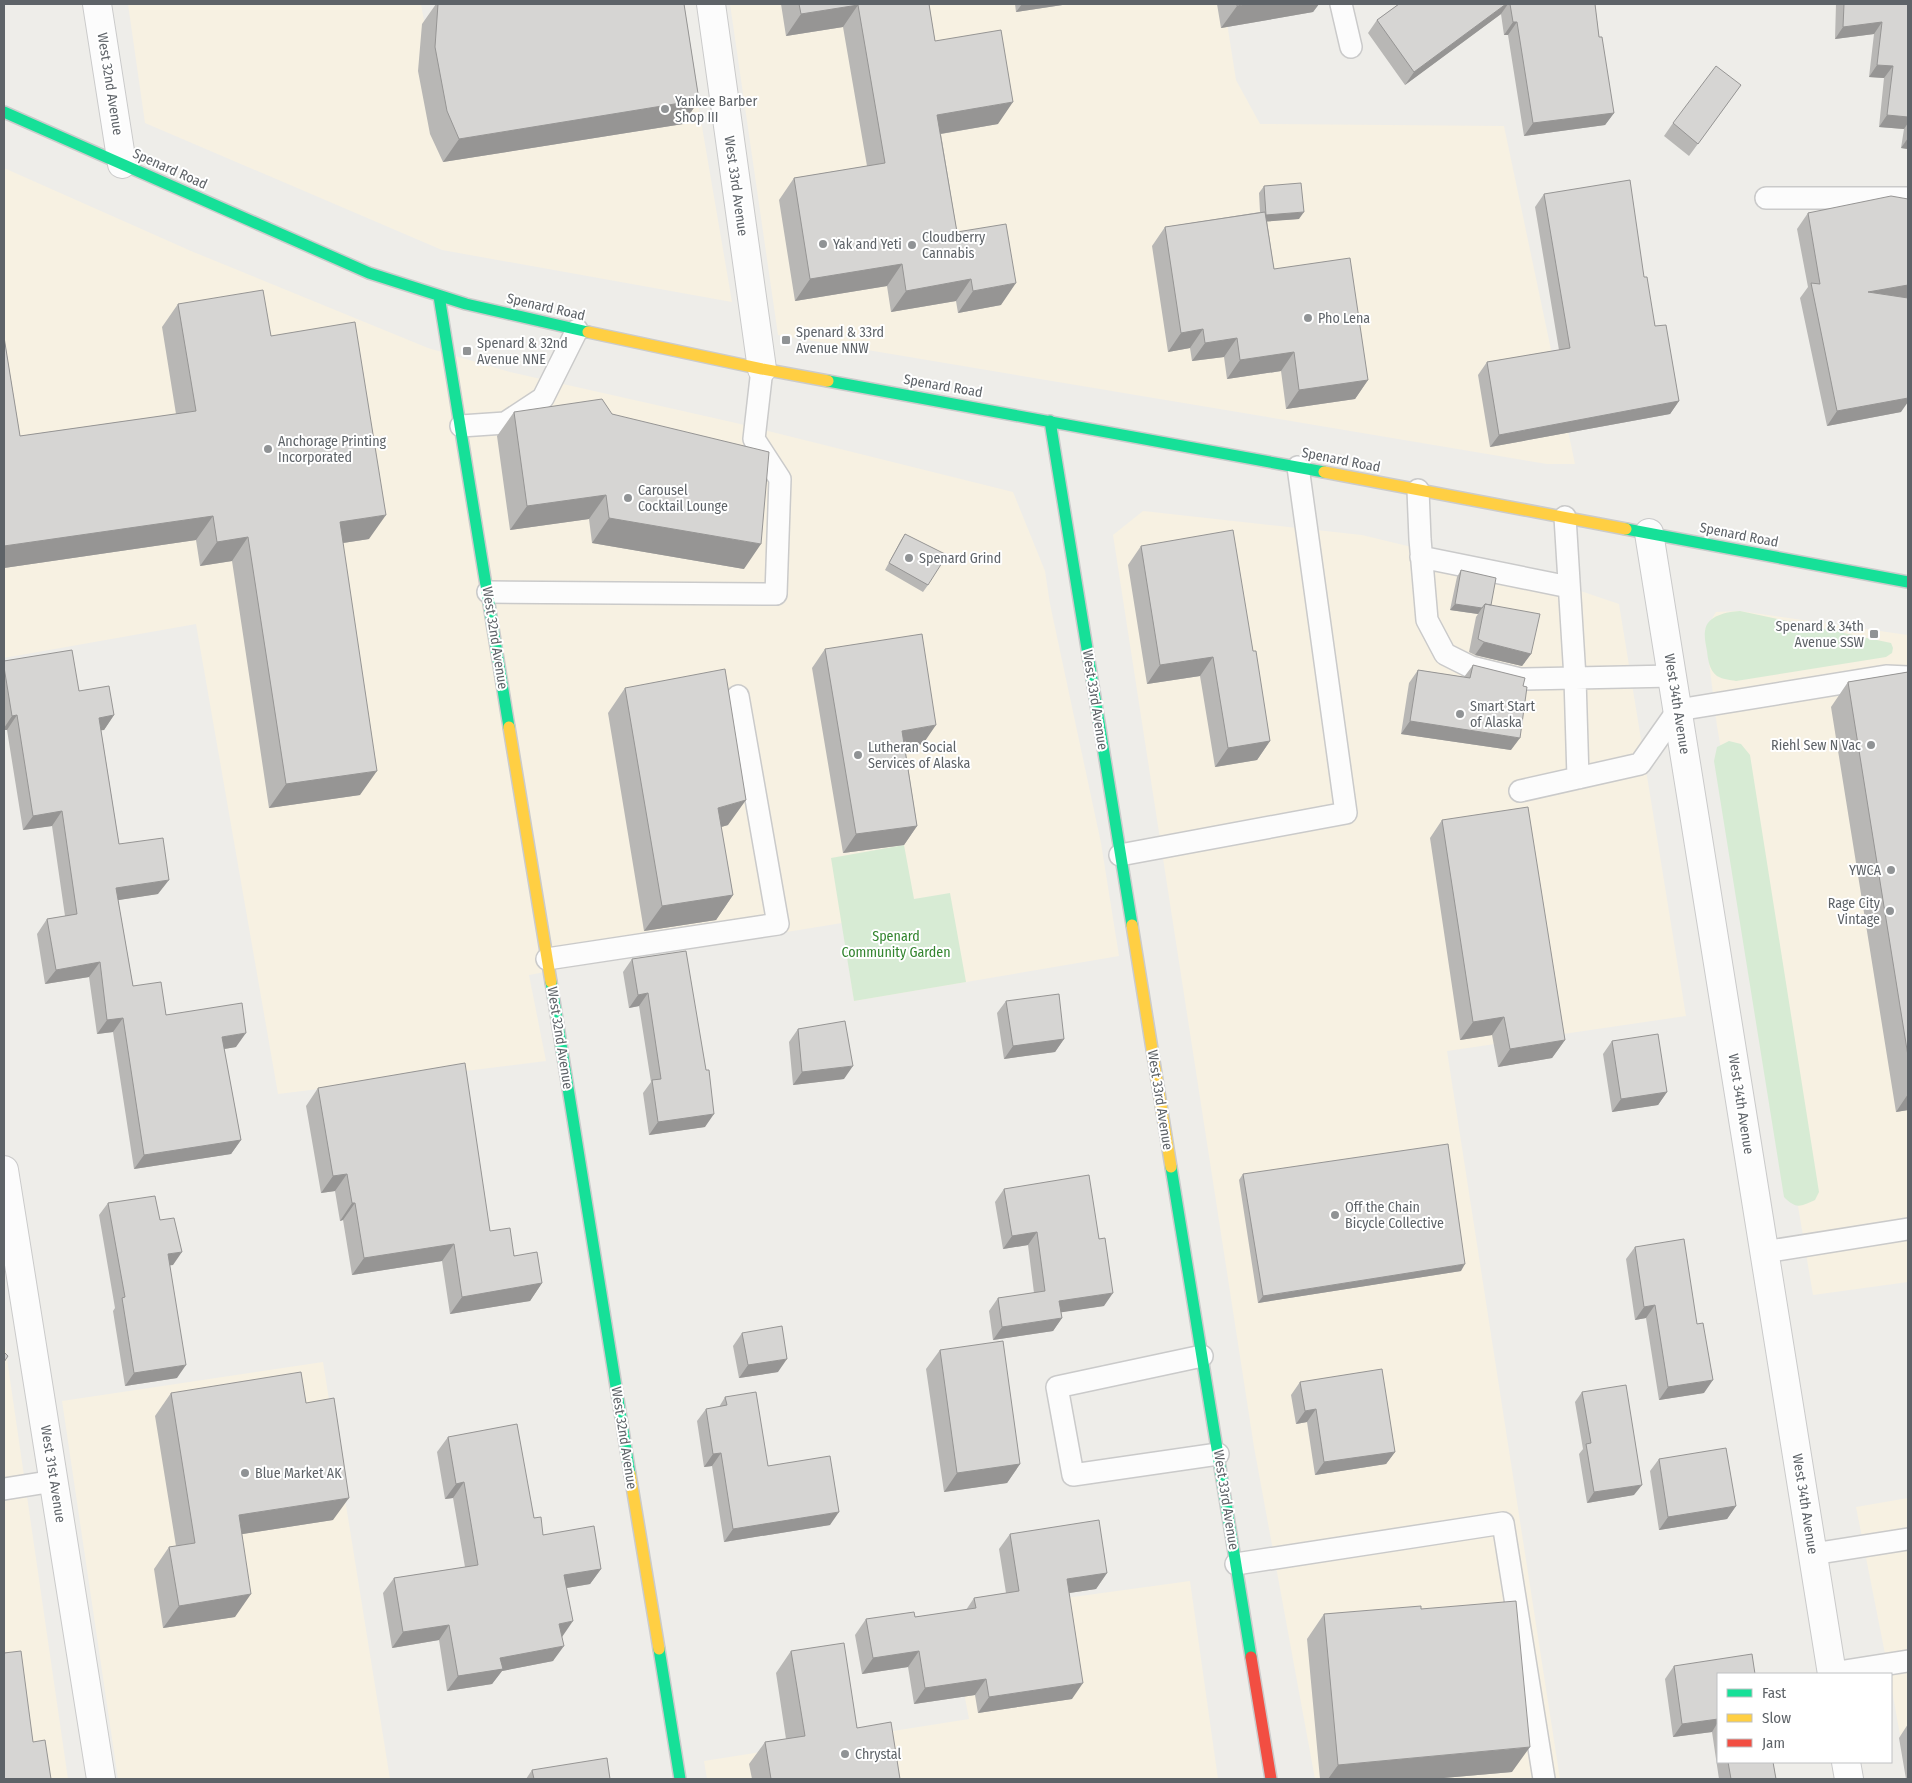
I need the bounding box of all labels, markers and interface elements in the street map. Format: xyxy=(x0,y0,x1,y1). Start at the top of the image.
street label: West 32nd Avenue xyxy=(93,31,127,137)
place label: Yankee Barber Shop III xyxy=(675,93,757,126)
marker: Yankee Barber Shop III xyxy=(659,103,671,115)
street label: West 33rd Avenue xyxy=(721,135,751,237)
street label: Spenard Road xyxy=(130,145,210,193)
place label: Cloudberry Cannabis xyxy=(922,229,986,262)
place label: Yak and Yeti xyxy=(833,236,902,253)
marker: Yak and Yeti xyxy=(817,238,829,250)
marker: Cloudberry Cannabis xyxy=(906,239,918,251)
street label: Spenard Road xyxy=(505,290,587,324)
place label: Pho Lena xyxy=(1318,310,1370,327)
marker: Pho Lena xyxy=(1302,312,1314,324)
place label: Spenard & 33rd Avenue NNW xyxy=(796,324,884,357)
marker: Spenard & 33rd Avenue NNW xyxy=(780,334,792,346)
place label: Spenard & 32nd Avenue NNE xyxy=(477,335,568,368)
marker: Spenard & 32nd Avenue NNE xyxy=(461,345,473,357)
street label: Spenard Road xyxy=(902,371,984,401)
place label: Anchorage Printing Incorporated xyxy=(278,433,387,466)
marker: Anchorage Printing Incorporated xyxy=(262,443,274,455)
street label: Spenard Road xyxy=(1300,444,1382,476)
place label: Carousel Cocktail Lounge xyxy=(638,482,728,515)
marker: Carousel Cocktail Lounge xyxy=(622,492,634,504)
street label: Spenard Road xyxy=(1698,519,1780,551)
place label: Spenard Grind xyxy=(919,550,1001,567)
marker: Spenard Grind xyxy=(903,552,915,564)
street label: West 32nd Avenue xyxy=(478,585,512,691)
place label: Spenard & 34th Avenue SSW xyxy=(1776,618,1865,651)
marker: Spenard & 34th Avenue SSW xyxy=(1868,628,1880,640)
street label: West 33rd Avenue xyxy=(1079,649,1111,751)
street label: West 34th Avenue xyxy=(1661,653,1693,756)
place label: Smart Start of Alaska xyxy=(1470,698,1535,731)
marker: Smart Start of Alaska xyxy=(1454,708,1466,720)
place label: Riehl Sew N Vac xyxy=(1771,737,1861,754)
place label: Lutheran Social Services of Alaska xyxy=(868,739,970,772)
marker: Riehl Sew N Vac xyxy=(1865,739,1877,751)
marker: Lutheran Social Services of Alaska xyxy=(852,749,864,761)
place label: YWCA xyxy=(1849,862,1882,879)
marker: YWCA xyxy=(1885,864,1897,876)
place label: Rage City Vintage xyxy=(1828,895,1881,928)
marker: Rage City Vintage xyxy=(1884,905,1896,917)
park label: Spenard Community Garden xyxy=(841,928,951,961)
street label: West 32nd Avenue xyxy=(543,985,577,1091)
street label: West 33rd Avenue xyxy=(1144,1049,1176,1151)
street label: West 34th Avenue xyxy=(1725,1053,1757,1156)
place label: Off the Chain Bicycle Collective xyxy=(1345,1199,1444,1232)
marker: Off the Chain Bicycle Collective xyxy=(1329,1209,1341,1221)
street label: West 32nd Avenue xyxy=(607,1385,641,1491)
street label: West 31st Avenue xyxy=(37,1424,69,1524)
street label: West 33rd Avenue xyxy=(1210,1449,1242,1551)
street label: West 34th Avenue xyxy=(1789,1453,1821,1556)
place label: Blue Market AK xyxy=(255,1465,342,1482)
marker: Blue Market AK xyxy=(239,1467,251,1479)
legend xyxy=(1717,1673,1892,1763)
text: Fast xyxy=(1762,1684,1786,1702)
text: Slow xyxy=(1762,1709,1791,1727)
text: Jam xyxy=(1762,1734,1785,1752)
place label: Chrystal xyxy=(855,1746,902,1763)
marker: Chrystal xyxy=(839,1748,851,1760)

